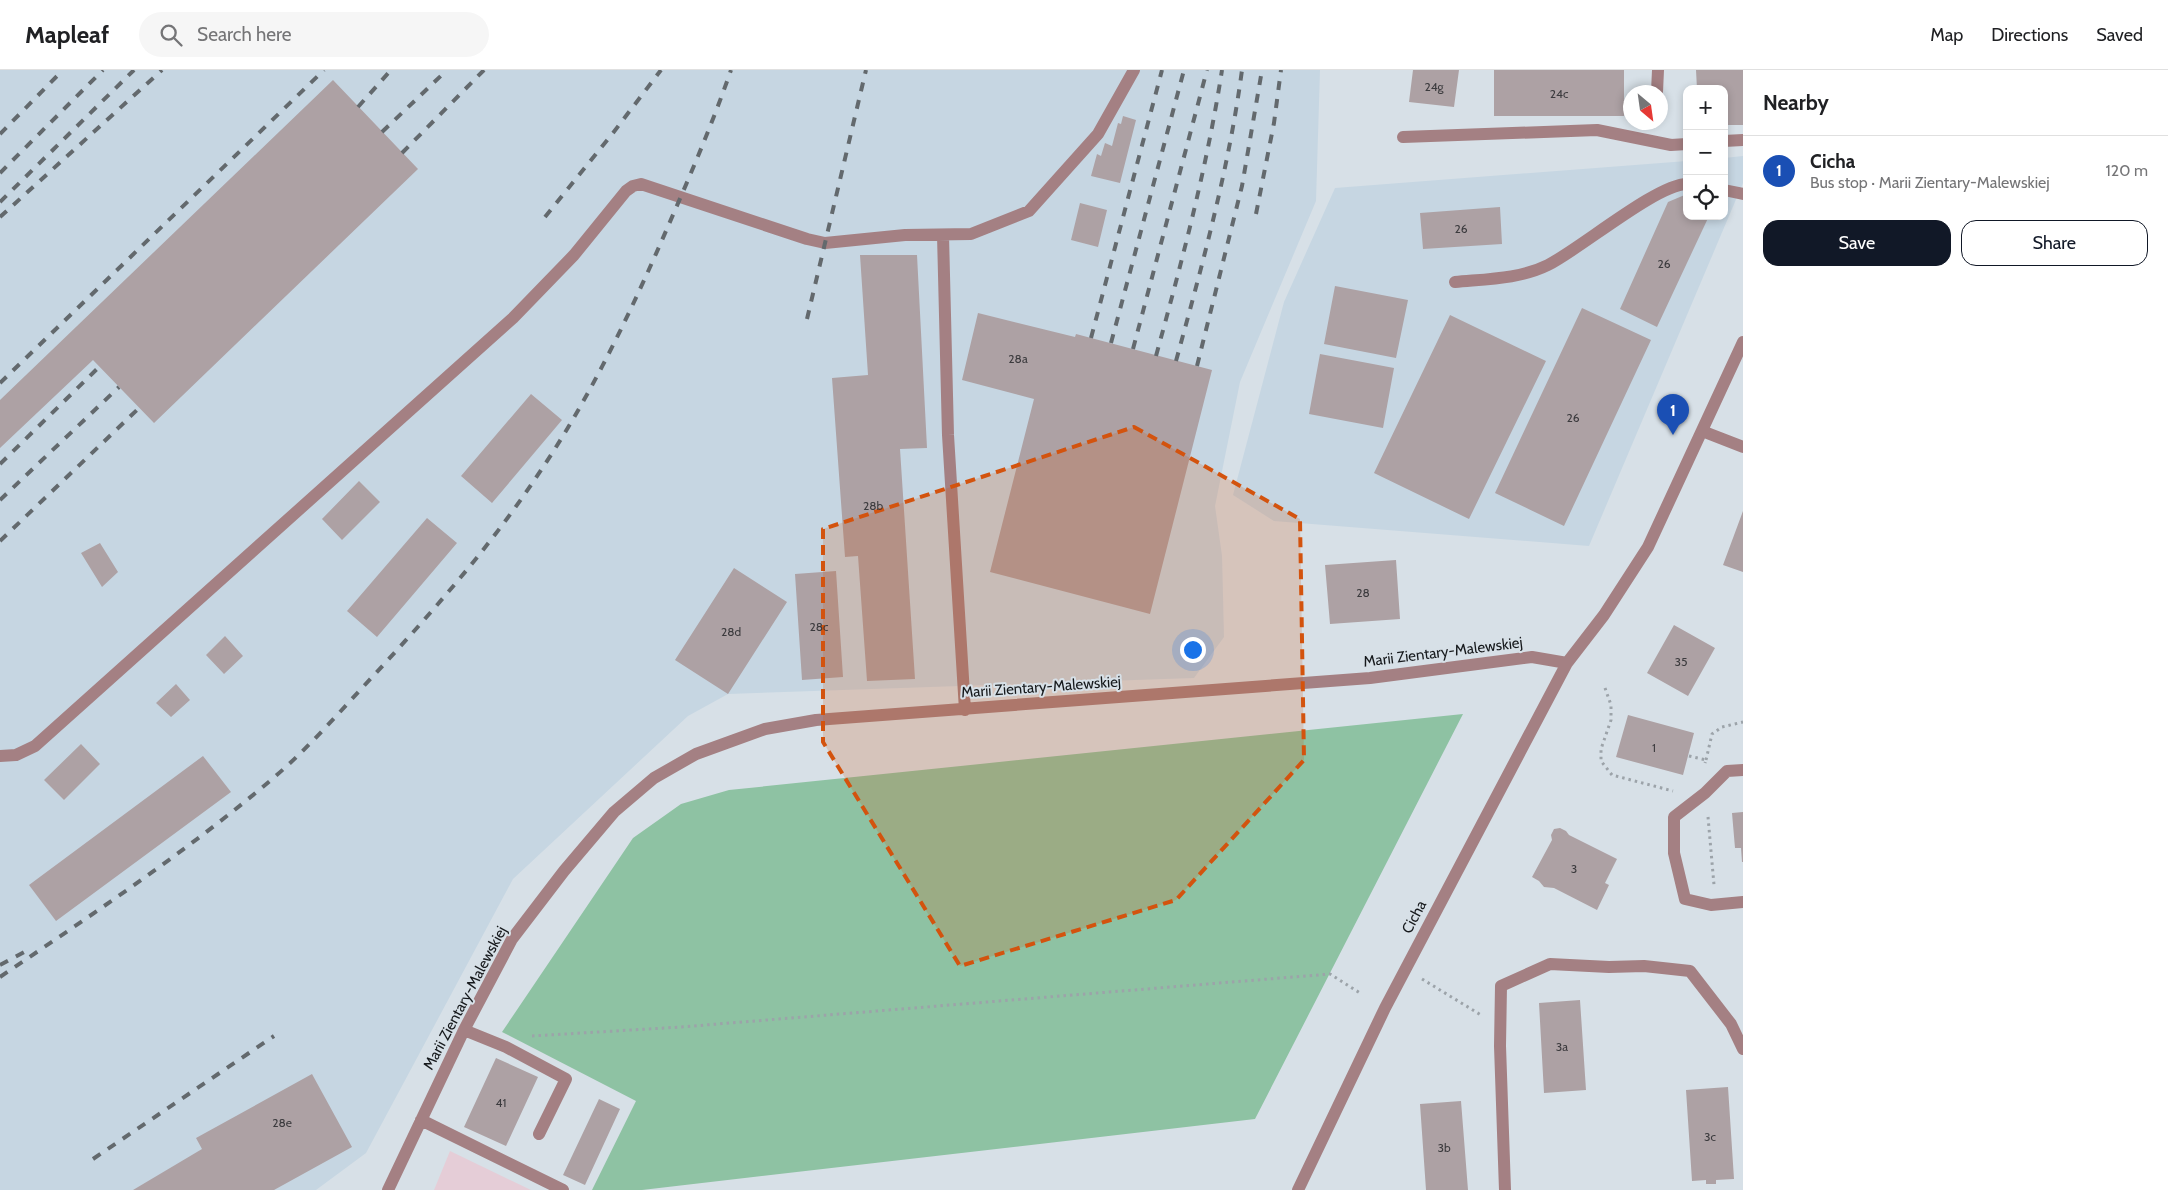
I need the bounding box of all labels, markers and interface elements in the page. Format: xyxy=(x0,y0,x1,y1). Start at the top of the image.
search box xyxy=(139,12,489,57)
text: Mapleaf xyxy=(25,20,109,49)
icon: search xyxy=(157,21,185,49)
text: Search here xyxy=(197,23,291,46)
text: Map xyxy=(1930,24,1963,46)
text: Directions xyxy=(1991,24,2068,46)
text: Saved xyxy=(2096,24,2143,46)
house number: 24g xyxy=(1424,79,1445,94)
north arrow xyxy=(1623,85,1668,130)
map controls xyxy=(1683,85,1728,220)
button: + xyxy=(1683,85,1728,130)
house number: 24c xyxy=(1550,86,1569,101)
text: Nearby xyxy=(1763,90,1829,115)
button: − xyxy=(1683,130,1728,175)
text: Cicha xyxy=(1810,150,1855,173)
text: 1 xyxy=(1776,161,1782,180)
text: 120 m xyxy=(2106,161,2148,180)
text: Bus stop · Marii Zientary-Malewskiej xyxy=(1810,173,2050,192)
button: locate xyxy=(1683,175,1728,220)
button: Save xyxy=(1763,220,1951,266)
button: Share xyxy=(1961,220,2148,266)
house number: 26 xyxy=(1454,221,1468,236)
house number: 26 xyxy=(1657,256,1671,271)
house number: 28a xyxy=(1008,351,1028,366)
pin: 1 xyxy=(1657,394,1689,435)
house number: 26 xyxy=(1566,410,1580,425)
house number: 28b xyxy=(863,498,883,513)
house number: 28 xyxy=(1356,585,1370,600)
house number: 28c xyxy=(809,619,829,634)
house number: 28d xyxy=(721,624,741,639)
street label: Marii Zientary-Malewskiej xyxy=(1362,633,1524,671)
your location xyxy=(1180,637,1206,663)
house number: 35 xyxy=(1675,654,1687,669)
street label: Marii Zientary-Malewskiej xyxy=(960,672,1122,702)
house number: 1 xyxy=(1652,740,1656,755)
house number: 3 xyxy=(1571,861,1577,876)
street label: Cicha xyxy=(1398,897,1431,937)
street label: Marii Zientary-Malewskiej xyxy=(419,923,511,1073)
house number: 3a xyxy=(1556,1039,1568,1054)
house number: 41 xyxy=(496,1095,506,1110)
house number: 28e xyxy=(272,1115,292,1130)
house number: 3c xyxy=(1704,1129,1717,1144)
house number: 3b xyxy=(1437,1140,1451,1155)

